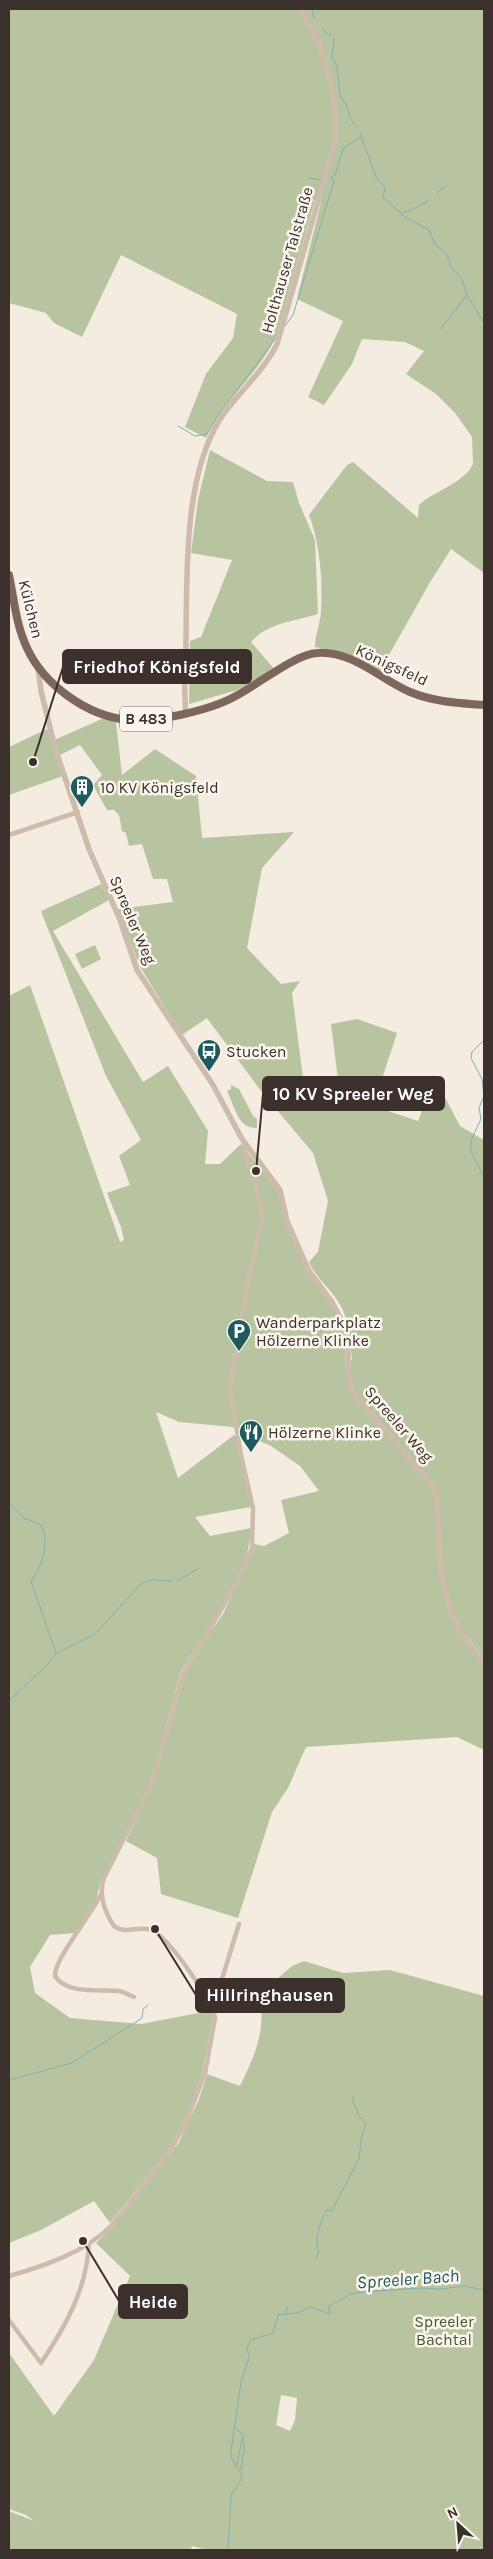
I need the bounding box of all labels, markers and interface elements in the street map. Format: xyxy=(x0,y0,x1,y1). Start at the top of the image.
street label: Holthauser Talstraße xyxy=(257,185,317,335)
street label: Külchen xyxy=(15,578,47,640)
street label: Königsfeld xyxy=(353,640,431,690)
callout: Friedhof Königsfeld xyxy=(63,650,251,683)
text: Friedhof Königsfeld xyxy=(73,656,241,678)
road number: B 483 xyxy=(120,706,172,732)
building icon: 10 KV Königsfeld xyxy=(69,774,95,808)
place label: 10 KV Königsfeld xyxy=(100,778,219,797)
street label: Spreeler Weg xyxy=(106,873,160,967)
bus stop icon: Stucken xyxy=(196,1038,222,1072)
place label: Stucken xyxy=(226,1042,287,1061)
callout: 10 KV Spreeler Weg xyxy=(263,1077,444,1110)
text: 10 KV Spreeler Weg xyxy=(272,1083,434,1105)
place label: Wanderparkplatz Hölzerne Klinke xyxy=(256,1313,381,1350)
parking icon: Wanderparkplatz Hölzerne Klinke xyxy=(226,1318,252,1352)
street label: Spreeler Weg xyxy=(361,1382,437,1466)
restaurant icon: Hölzerne Klinke xyxy=(238,1419,264,1453)
place label: Hölzerne Klinke xyxy=(268,1423,381,1442)
callout: Hillringhausen xyxy=(196,1979,344,2012)
text: Hillringhausen xyxy=(206,1984,334,2006)
water label: Spreeler Bach xyxy=(356,2264,460,2294)
callout: Heide xyxy=(119,2285,187,2318)
text: Heide xyxy=(129,2291,177,2313)
park label: Spreeler Bachtal xyxy=(414,2312,474,2349)
north arrow xyxy=(433,2499,483,2549)
text: N xyxy=(444,2503,461,2523)

